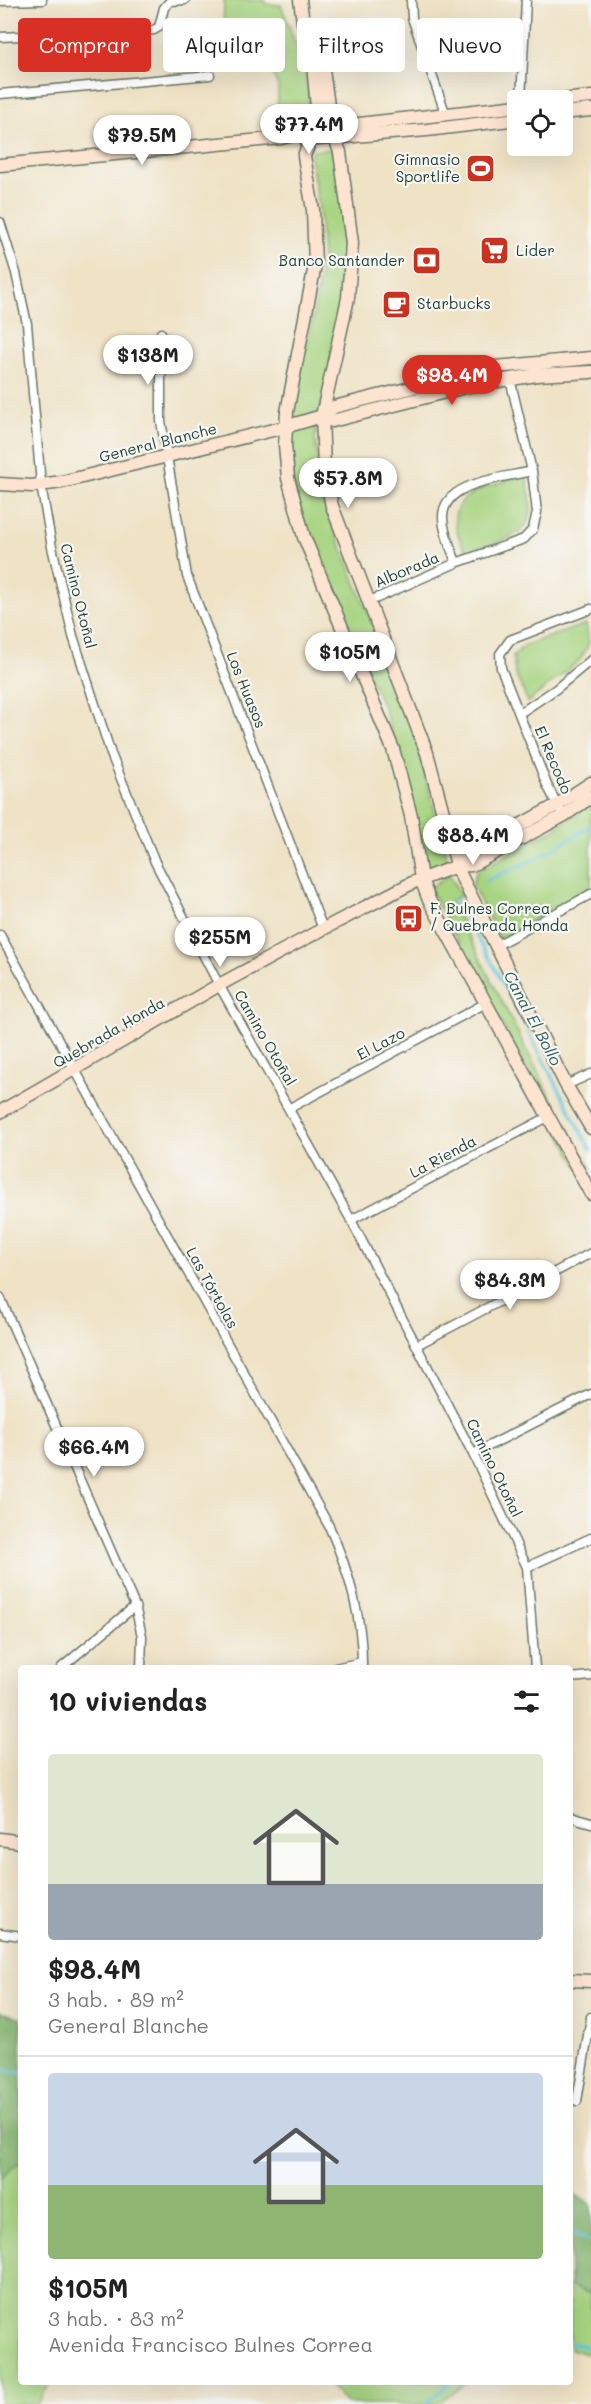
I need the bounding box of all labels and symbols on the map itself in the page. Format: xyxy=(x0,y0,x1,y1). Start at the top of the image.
pin: $77.4M xyxy=(260,104,358,155)
pin: $79.5M xyxy=(93,115,191,166)
place label: Gimnasio Sportlife xyxy=(394,149,460,186)
sports icon: Gimnasio Sportlife xyxy=(465,153,497,185)
supermarket icon: Lider xyxy=(479,235,511,267)
place label: Lider xyxy=(516,240,555,260)
bank icon: Banco Santander xyxy=(410,245,442,277)
place label: Banco Santander xyxy=(279,250,405,270)
cafe icon: Starbucks xyxy=(380,288,412,320)
place label: Starbucks xyxy=(417,293,491,313)
pin: $138M xyxy=(106,335,190,386)
pin: $98.4M xyxy=(403,355,501,406)
street label: General Blanche xyxy=(97,418,219,466)
pin: $57.8M xyxy=(299,458,397,509)
street label: Camino Otoñal xyxy=(56,541,102,650)
street label: Alborada xyxy=(371,547,442,592)
pin: $105M xyxy=(308,632,392,683)
street label: Los Huasos xyxy=(223,649,271,731)
street label: El Recodo xyxy=(531,722,577,797)
pin: $88.4M xyxy=(424,815,522,866)
place label: F. Bulnes Correa / Quebrada Honda xyxy=(430,898,569,935)
bus stop icon: F. Bulnes Correa / Quebrada Honda xyxy=(393,902,425,934)
pin: $255M xyxy=(178,917,262,968)
water label: Canal El Bollo xyxy=(500,967,568,1069)
street label: Camino Otoñal xyxy=(230,986,301,1089)
street label: Quebrada Honda xyxy=(49,992,168,1072)
street label: El Lazo xyxy=(353,1022,408,1064)
street label: La Rienda xyxy=(406,1130,479,1182)
street label: Las Tórtolas xyxy=(182,1243,243,1332)
pin: $84.3M xyxy=(461,1260,559,1311)
street label: Camino Otoñal xyxy=(462,1415,527,1520)
pin: $66.4M xyxy=(45,1427,143,1478)

